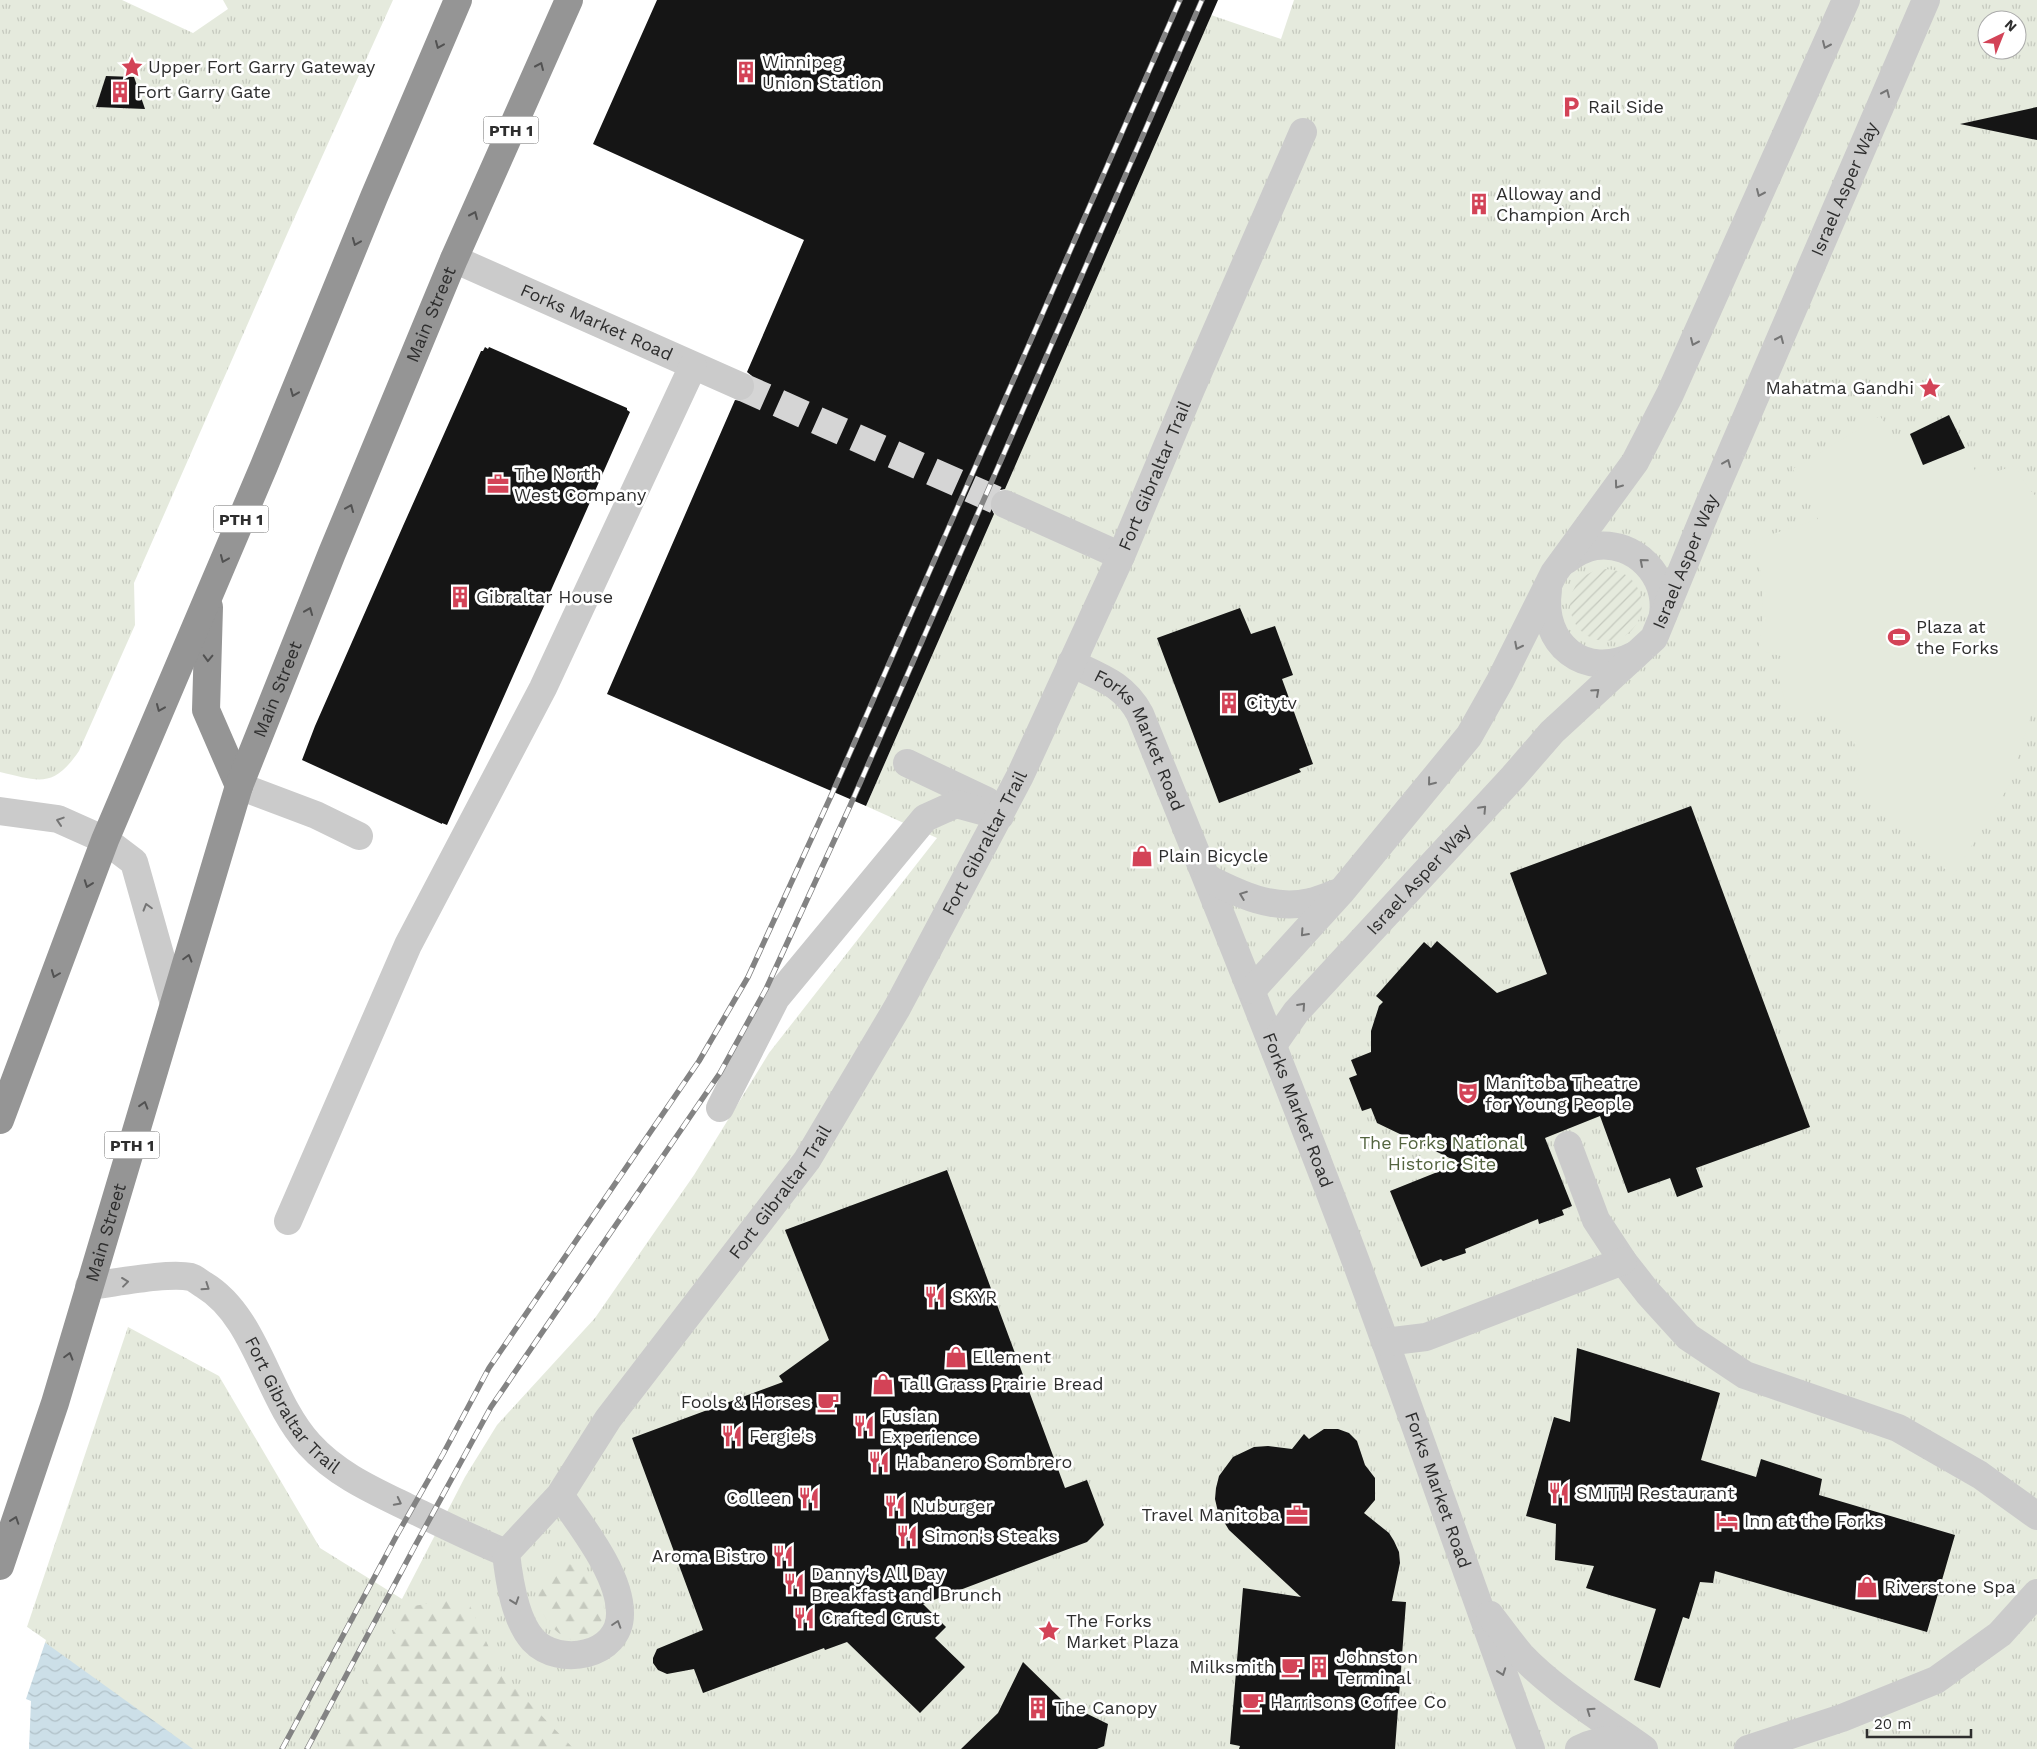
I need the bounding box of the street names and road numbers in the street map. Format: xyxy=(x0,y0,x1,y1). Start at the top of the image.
road number: PTH 1 xyxy=(484,116,538,144)
street label: Israel Asper Way xyxy=(1806,118,1882,259)
street label: Main Street xyxy=(401,263,460,365)
street label: Forks Market Road xyxy=(517,279,676,365)
street label: Fort Gibraltar Trail xyxy=(1113,397,1195,554)
street label: Israel Asper Way xyxy=(1648,490,1722,632)
road number: PTH 1 xyxy=(214,506,268,532)
street label: Main Street xyxy=(249,638,306,740)
street label: Forks Market Road xyxy=(1091,665,1189,814)
street label: Fort Gibraltar Trail xyxy=(937,767,1031,919)
street label: Israel Asper Way xyxy=(1362,818,1475,939)
street label: Forks Market Road xyxy=(1259,1029,1338,1190)
street label: Fort Gibraltar Trail xyxy=(724,1121,836,1263)
road number: PTH 1 xyxy=(104,1132,160,1158)
street label: Main Street xyxy=(81,1180,130,1284)
street label: Fort Gibraltar Trail xyxy=(241,1333,345,1478)
street label: Forks Market Road xyxy=(1401,1409,1476,1571)

